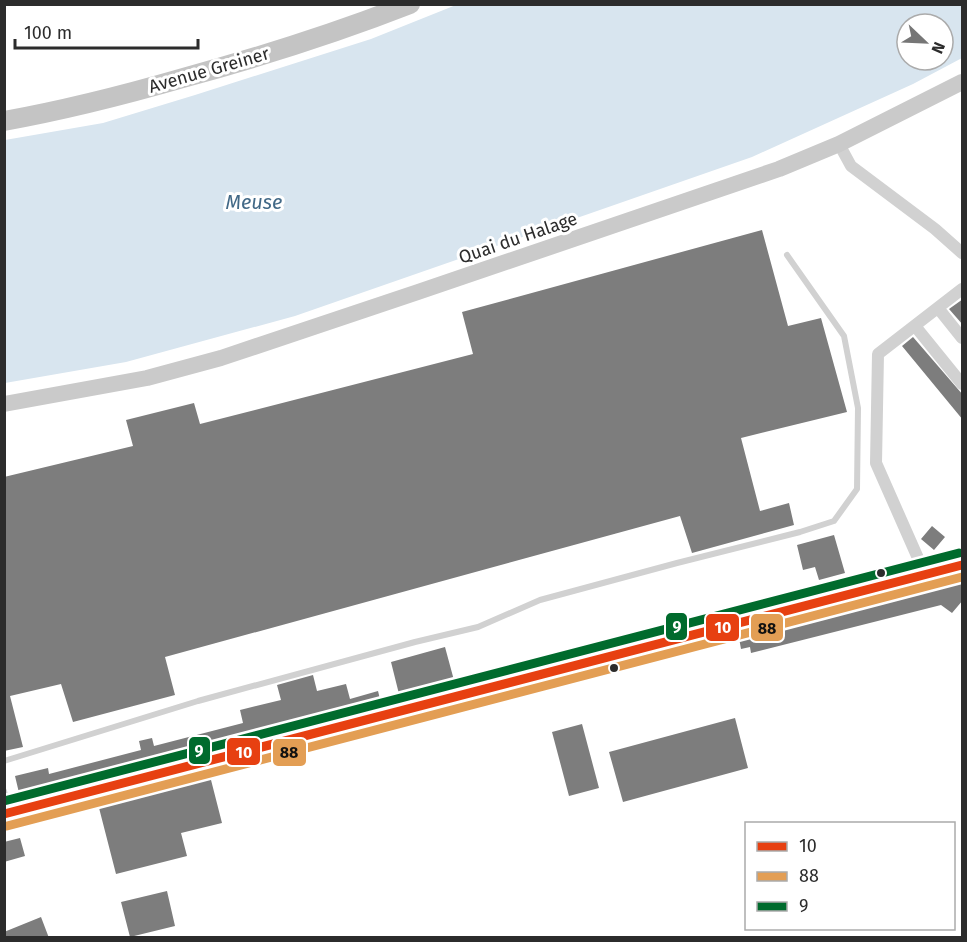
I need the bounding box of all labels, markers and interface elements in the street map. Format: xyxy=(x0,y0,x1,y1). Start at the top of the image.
scale bar xyxy=(15,12,198,50)
north arrow xyxy=(895,12,955,72)
text: 100 m xyxy=(24,22,72,44)
text: N xyxy=(928,39,949,56)
street label: Avenue Greiner xyxy=(146,42,272,98)
water label: Meuse xyxy=(226,190,282,214)
street label: Quai du Halage xyxy=(456,207,580,269)
unlabelled marker xyxy=(875,567,887,579)
line badge: 9 xyxy=(665,612,688,641)
line badge: 10 xyxy=(705,613,740,642)
line badge: 88 xyxy=(750,613,784,642)
text: 9 xyxy=(673,617,682,636)
text: 10 xyxy=(715,618,731,637)
text: 88 xyxy=(758,619,776,638)
unlabelled marker xyxy=(608,662,620,674)
line badge: 9 xyxy=(188,736,211,765)
line badge: 10 xyxy=(226,737,261,766)
line badge: 88 xyxy=(272,738,307,767)
text: 9 xyxy=(195,741,204,760)
text: 10 xyxy=(236,743,252,762)
text: 88 xyxy=(280,743,298,762)
legend xyxy=(745,822,955,930)
text: 10 xyxy=(799,835,817,857)
text: 88 xyxy=(799,865,819,887)
text: 9 xyxy=(799,895,808,917)

